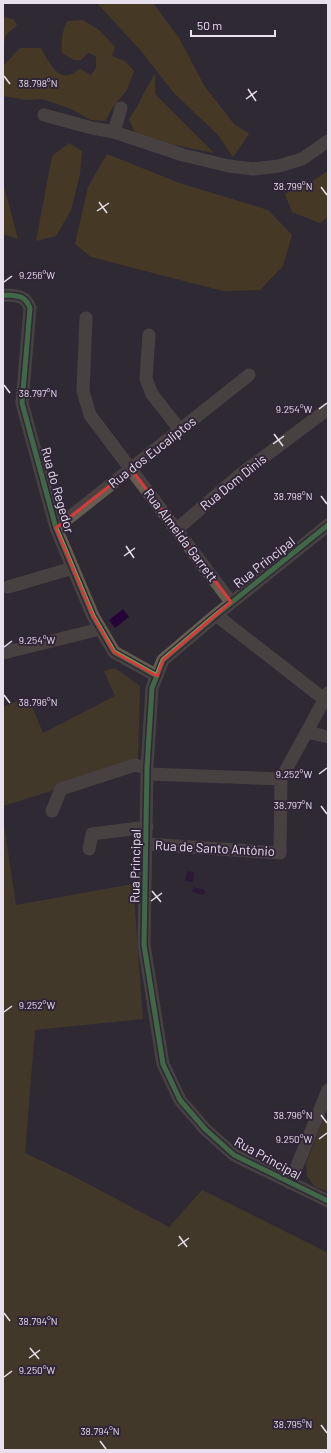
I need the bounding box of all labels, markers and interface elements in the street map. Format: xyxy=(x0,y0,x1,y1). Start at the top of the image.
scale bar xyxy=(191,12,275,38)
text: 50 m xyxy=(197,18,222,32)
text: 38.798°N xyxy=(19,77,57,89)
text: 38.799°N xyxy=(274,180,312,192)
text: 9.256°W xyxy=(19,269,55,281)
text: 38.797°N xyxy=(19,387,57,399)
text: 9.254°W xyxy=(276,403,313,415)
street label: Rua dos Eucaliptos xyxy=(105,413,199,491)
street label: Rua do Regedor xyxy=(38,445,78,535)
street label: Rua Dom Dinis xyxy=(197,450,269,514)
street label: Rua Almeida Garrett xyxy=(141,485,221,585)
text: 38.798°N xyxy=(274,490,312,502)
street label: Rua Principal xyxy=(230,533,298,591)
text: 9.254°W xyxy=(19,634,56,646)
text: 38.796°N xyxy=(19,696,57,708)
text: 9.252°W xyxy=(276,768,312,780)
text: 38.797°N xyxy=(274,799,312,811)
street label: Rua Principal xyxy=(126,829,144,903)
street label: Rua de Santo António xyxy=(155,837,275,859)
text: 9.252°W xyxy=(19,999,55,1011)
text: 38.796°N xyxy=(274,1109,312,1121)
street label: Rua Principal xyxy=(232,1133,304,1183)
text: 9.250°W xyxy=(276,1133,313,1145)
text: 38.794°N xyxy=(18,1315,58,1327)
text: 9.250°W xyxy=(19,1364,56,1376)
text: 38.795°N xyxy=(274,1418,312,1430)
text: 38.794°N xyxy=(80,1425,120,1437)

